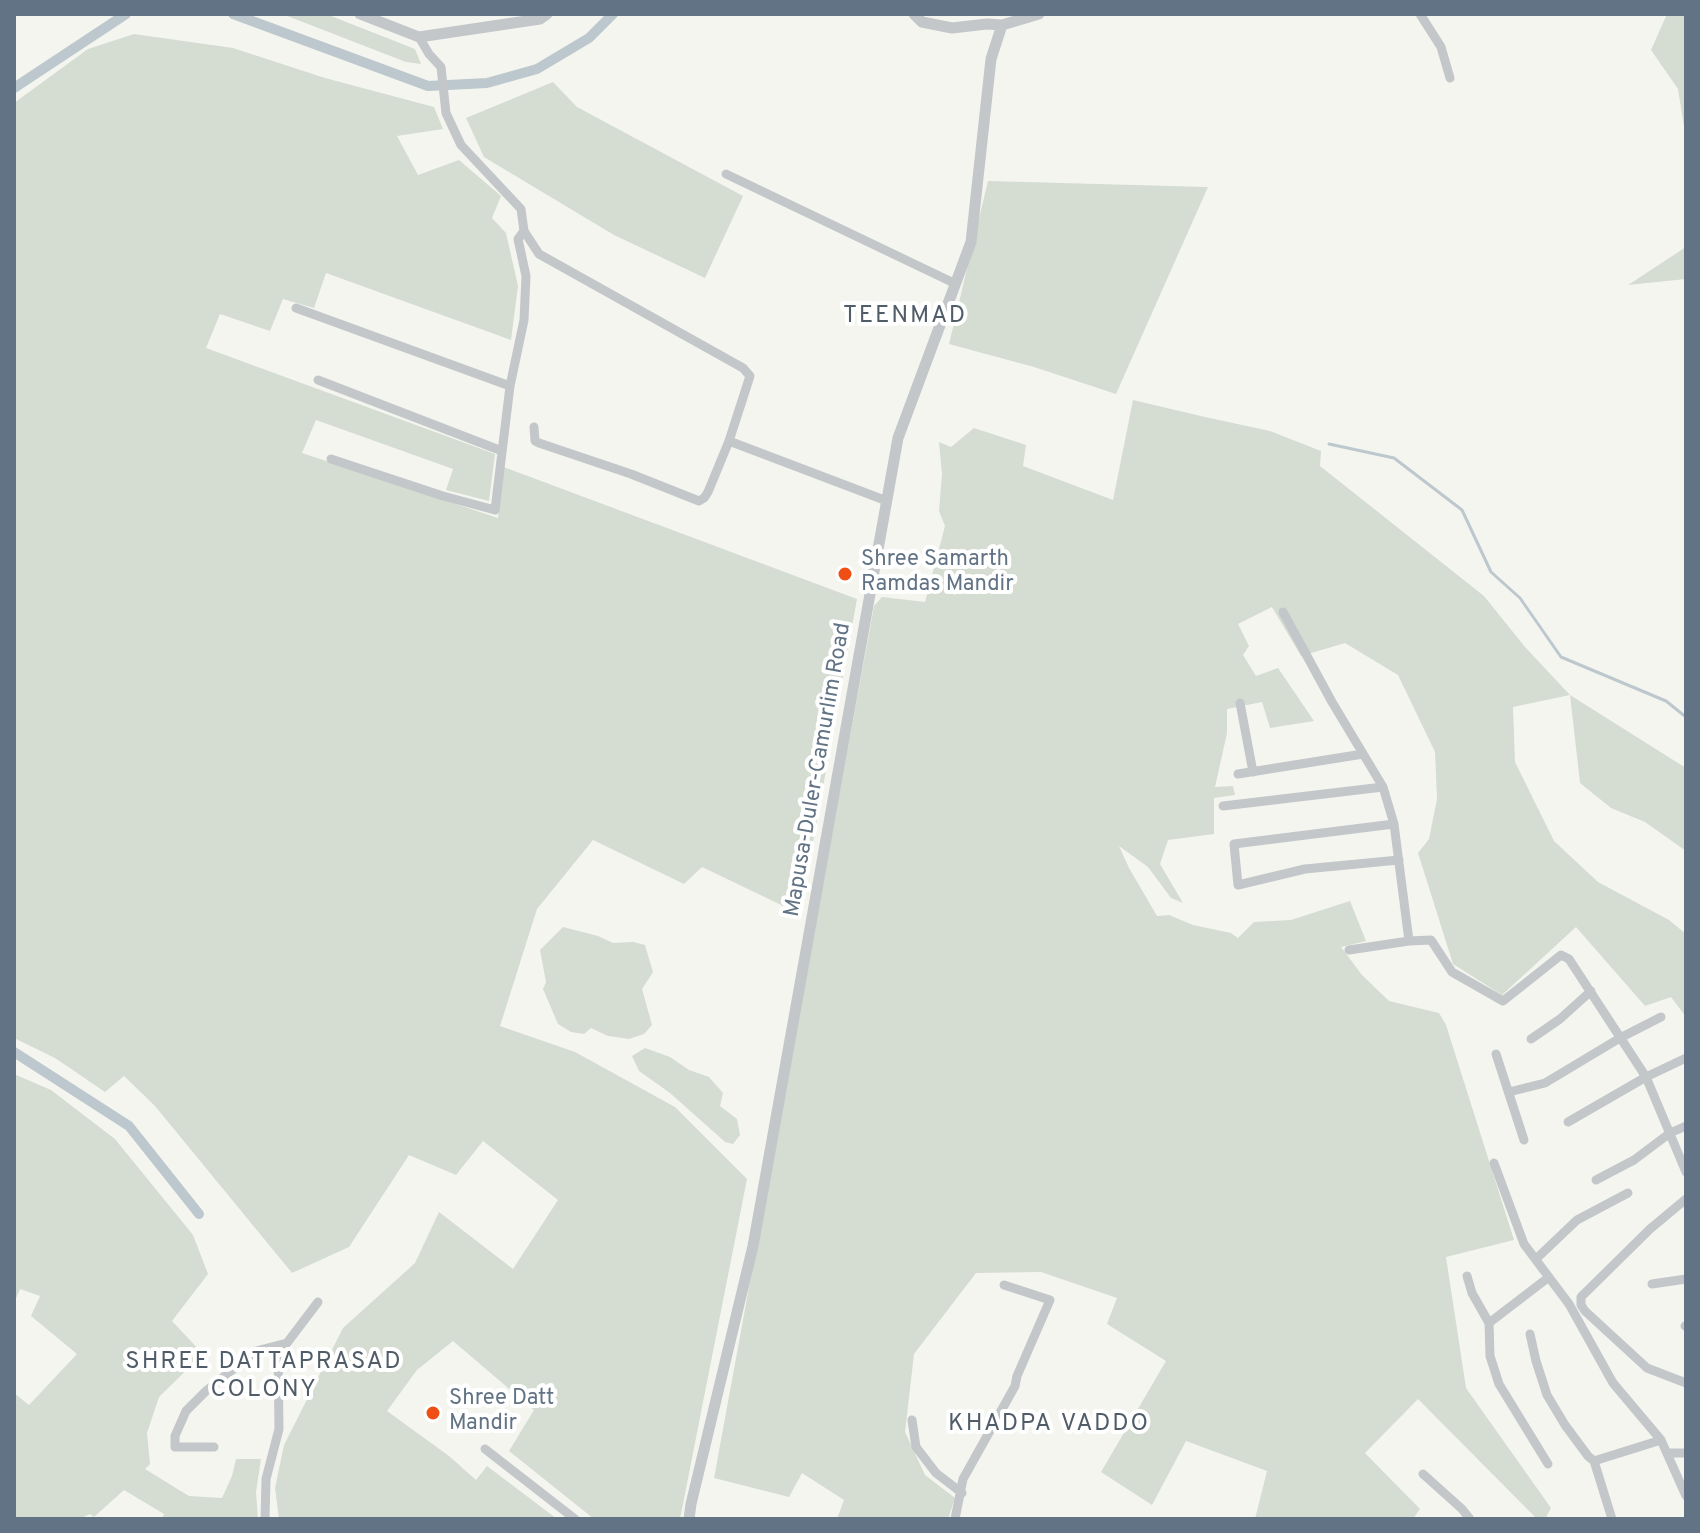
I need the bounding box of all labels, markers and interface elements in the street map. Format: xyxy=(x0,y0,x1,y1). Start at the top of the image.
district label: TEENMAD xyxy=(843,303,967,331)
place label: Shree Samarth Ramdas Mandir xyxy=(861,548,1014,600)
marker: Shree Samarth Ramdas Mandir xyxy=(836,565,854,583)
street label: Mapusa-Duler-Camurlim Road xyxy=(780,621,858,919)
district label: SHREE DATTAPRASAD COLONY xyxy=(125,1349,403,1405)
place label: Shree Datt Mandir xyxy=(449,1387,554,1438)
marker: Shree Datt Mandir xyxy=(424,1404,442,1422)
district label: KHADPA VADDO xyxy=(948,1411,1150,1439)

